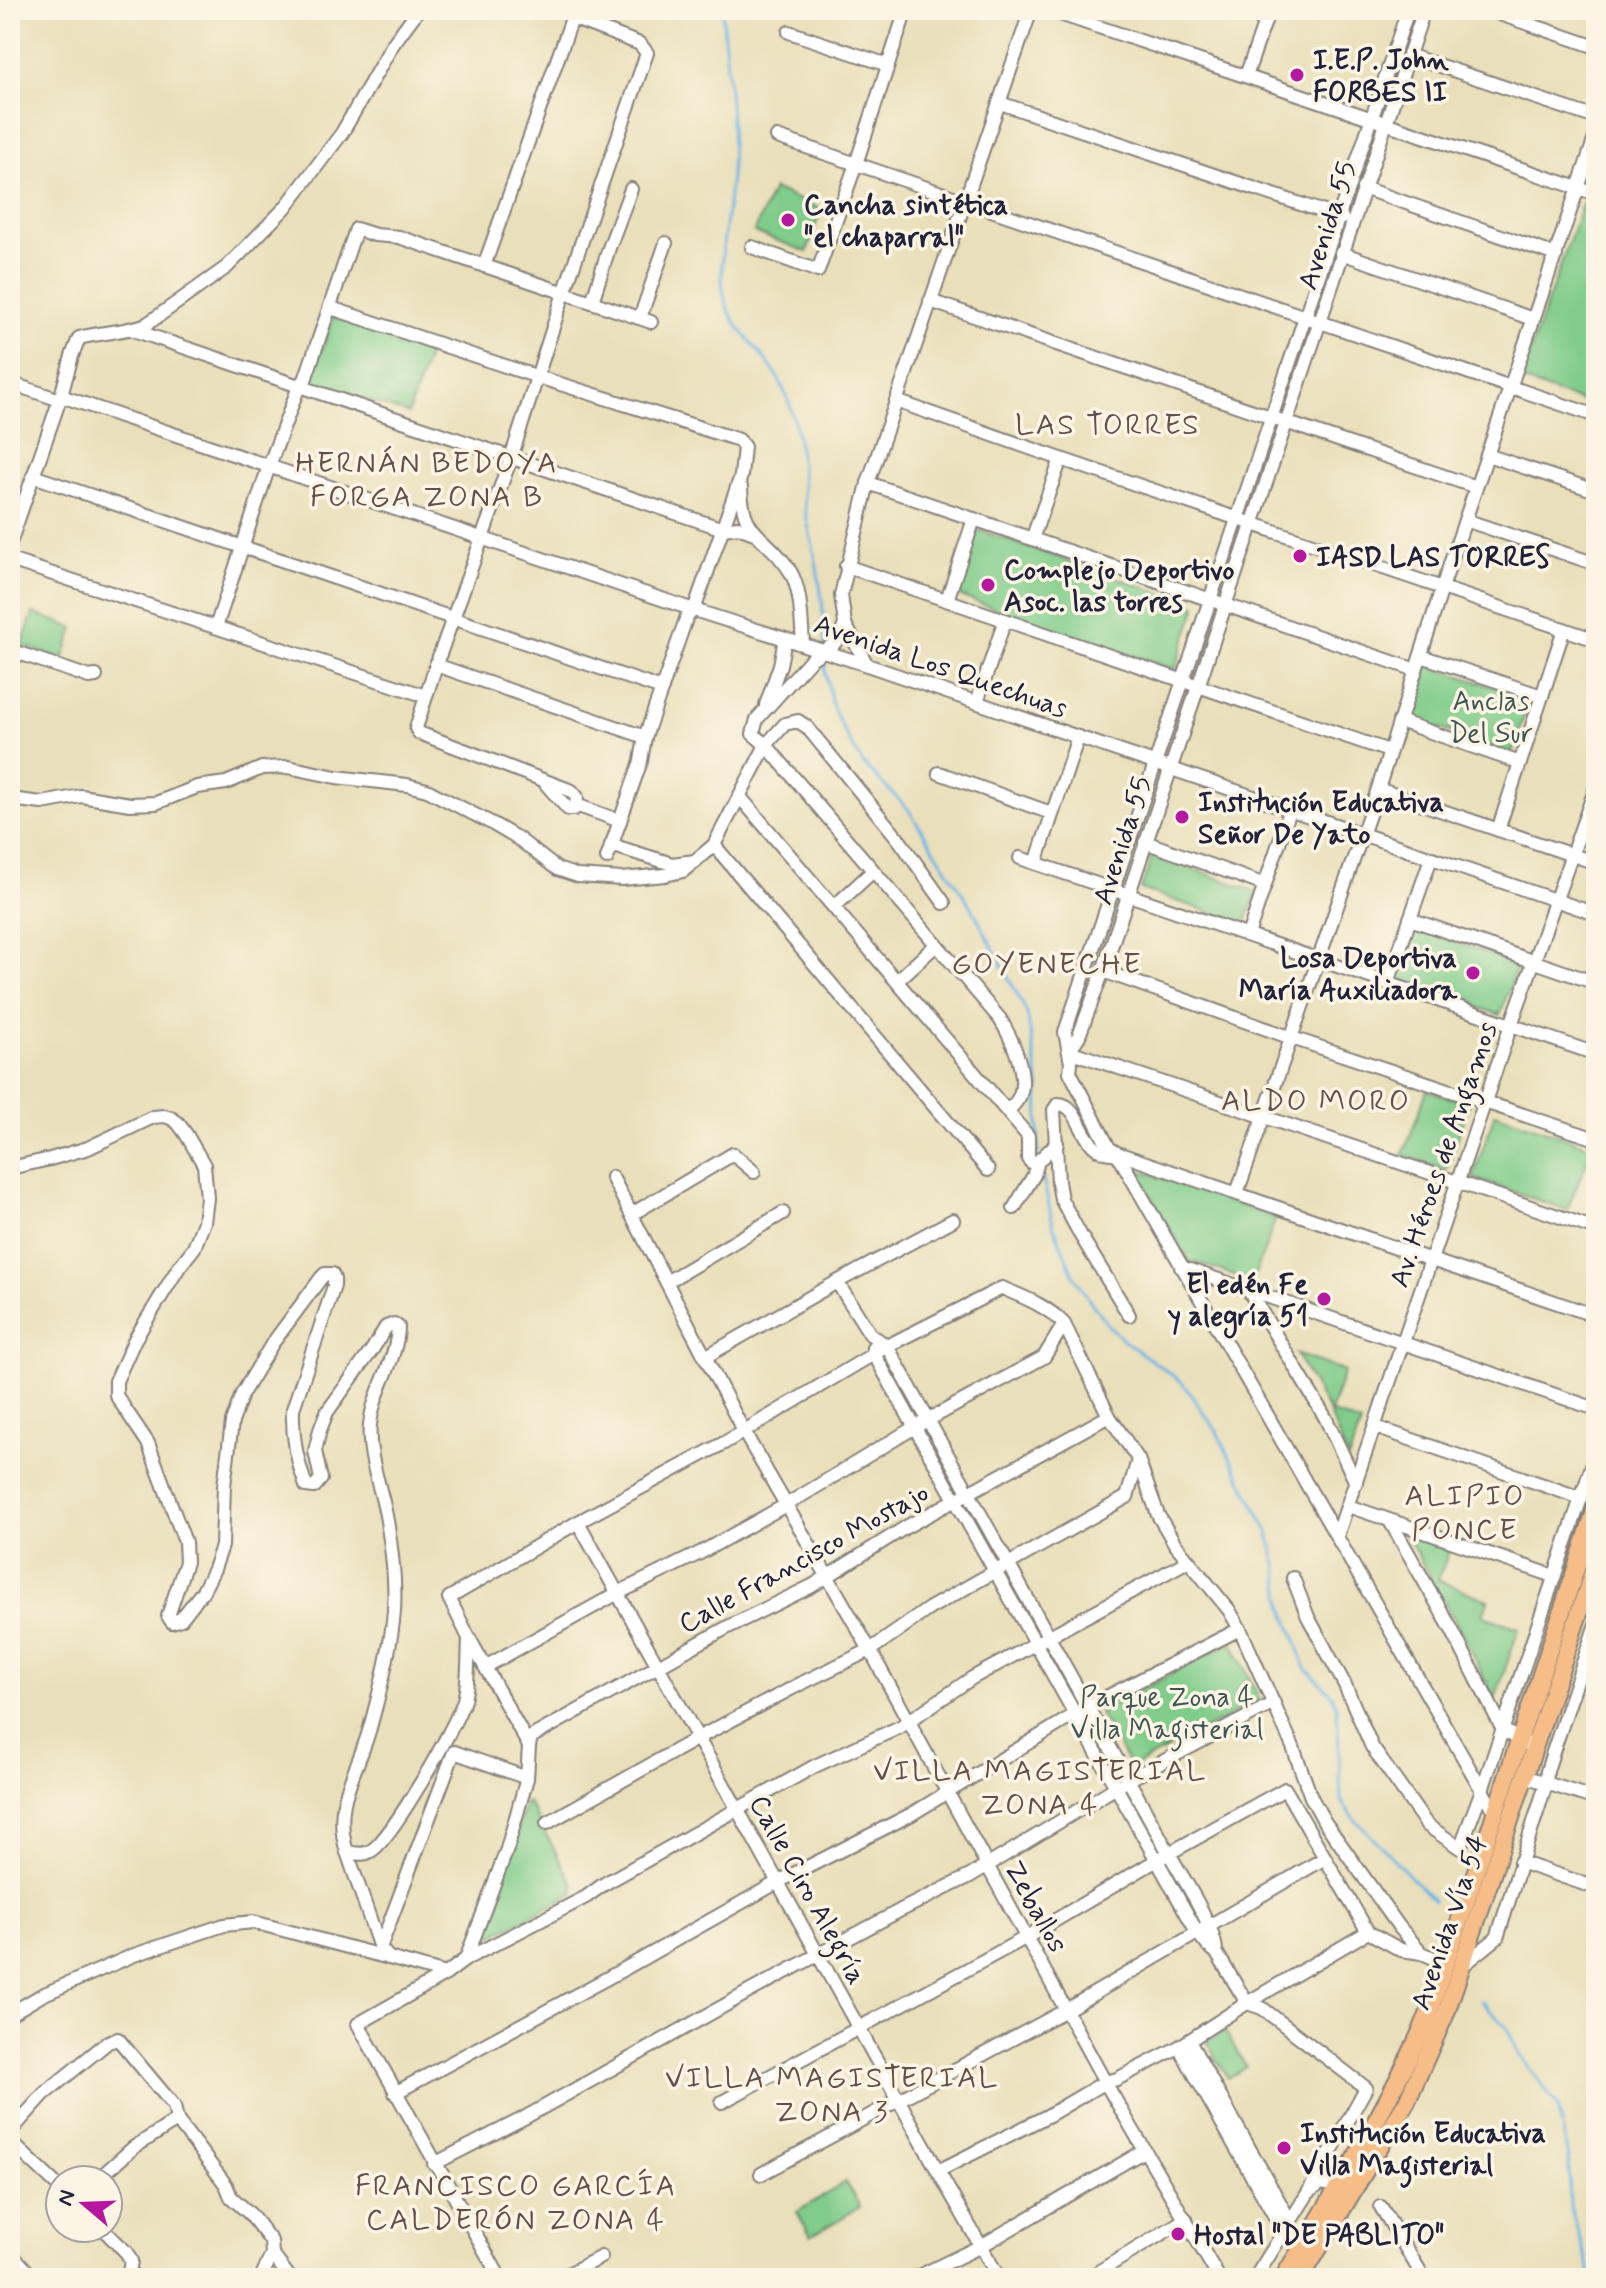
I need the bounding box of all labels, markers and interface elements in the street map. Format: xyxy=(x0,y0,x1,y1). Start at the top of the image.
place label: I.E.P. John FORBES II xyxy=(1313,43,1450,112)
marker: I.E.P. John FORBES II xyxy=(1288,66,1306,84)
street label: Avenida 55 xyxy=(1290,157,1367,295)
place label: Cancha sintética "el chaparral" xyxy=(804,188,1008,257)
marker: Cancha sintética "el chaparral" xyxy=(779,211,797,229)
district label: LAS TORRES xyxy=(1015,406,1201,445)
district label: HERNÁN BEDOYA FORGA ZONA B xyxy=(295,444,559,517)
place label: IASD LAS TORRES xyxy=(1316,540,1551,577)
marker: IASD LAS TORRES xyxy=(1291,547,1309,565)
place label: Complejo Deportivo Asoc. las torres xyxy=(1004,553,1234,622)
marker: Complejo Deportivo Asoc. las torres xyxy=(979,576,997,594)
street label: Avenida Los Quechuas xyxy=(808,607,1072,728)
park label: Anclas Del Sur xyxy=(1449,684,1533,753)
street label: Avenida 55 xyxy=(1085,772,1162,910)
place label: Institución Educativa Señor De Yato xyxy=(1198,785,1444,854)
marker: Institución Educativa Señor De Yato xyxy=(1173,808,1191,826)
place label: Losa Deportiva María Auxiliadora xyxy=(1239,941,1458,1010)
district label: GOYENECHE xyxy=(952,945,1142,984)
marker: Losa Deportiva María Auxiliadora xyxy=(1464,964,1482,982)
street label: Av. Héroes de Angamos xyxy=(1382,1017,1510,1293)
district label: ALDO MORO xyxy=(1221,1082,1411,1121)
place label: El edén Fe y alegría 51 xyxy=(1168,1267,1308,1339)
marker: El edén Fe y alegría 51 xyxy=(1315,1290,1333,1308)
street label: Calle Francisco Mostajo xyxy=(673,1475,936,1643)
district label: ALIPIO PONCE xyxy=(1405,1477,1525,1550)
park label: Parque Zona 4 Villa Magisterial xyxy=(1070,1680,1264,1752)
district label: VILLA MAGISTERIAL ZONA 4 xyxy=(873,1752,1207,1825)
street label: Calle Ciro Alegría xyxy=(737,1789,874,1993)
street label: Avenida Vía 54 xyxy=(1403,1830,1498,2015)
street label: Zeballos xyxy=(994,1855,1075,1960)
district label: VILLA MAGISTERIAL ZONA 3 xyxy=(665,2059,999,2132)
place label: Institución Educativa Villa Magisterial xyxy=(1300,2116,1546,2188)
marker: Institución Educativa Villa Magisterial xyxy=(1275,2139,1293,2157)
north arrow xyxy=(44,2164,124,2244)
district label: FRANCISCO GARCÍA CALDERÓN ZONA 4 xyxy=(355,2167,677,2240)
text: N xyxy=(51,2187,83,2210)
place label: Hostal "DE PABLITO" xyxy=(1194,2218,1444,2255)
marker: Hostal "DE PABLITO" xyxy=(1169,2225,1187,2243)

